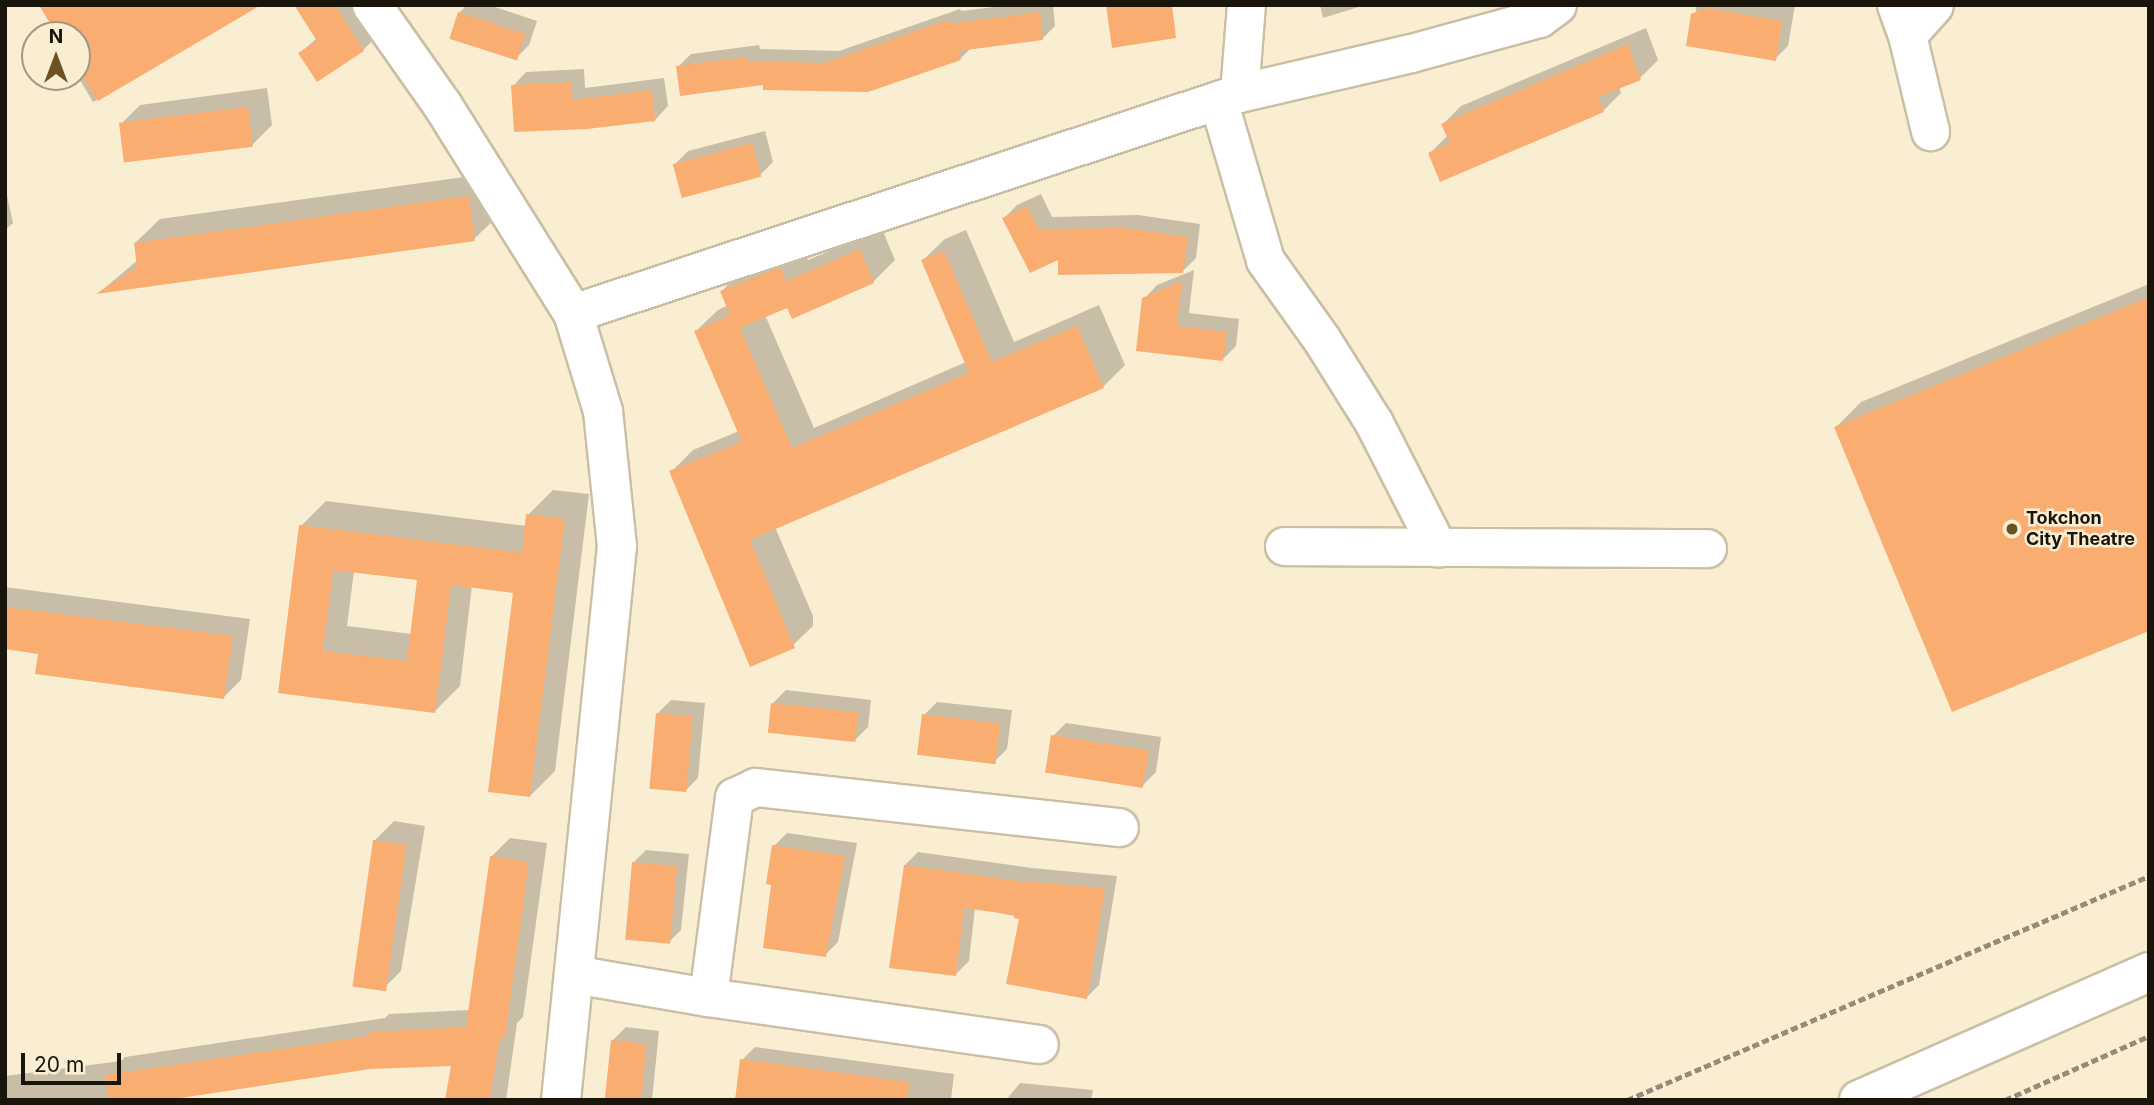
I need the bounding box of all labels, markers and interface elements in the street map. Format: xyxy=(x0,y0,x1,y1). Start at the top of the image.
north arrow xyxy=(21,21,91,91)
text: N xyxy=(49,25,63,48)
place label: Tokchon City Theatre xyxy=(2026,508,2135,550)
marker: Tokchon City Theatre xyxy=(2004,521,2020,537)
scale bar xyxy=(24,1038,124,1082)
text: 20 m xyxy=(34,1052,84,1077)

